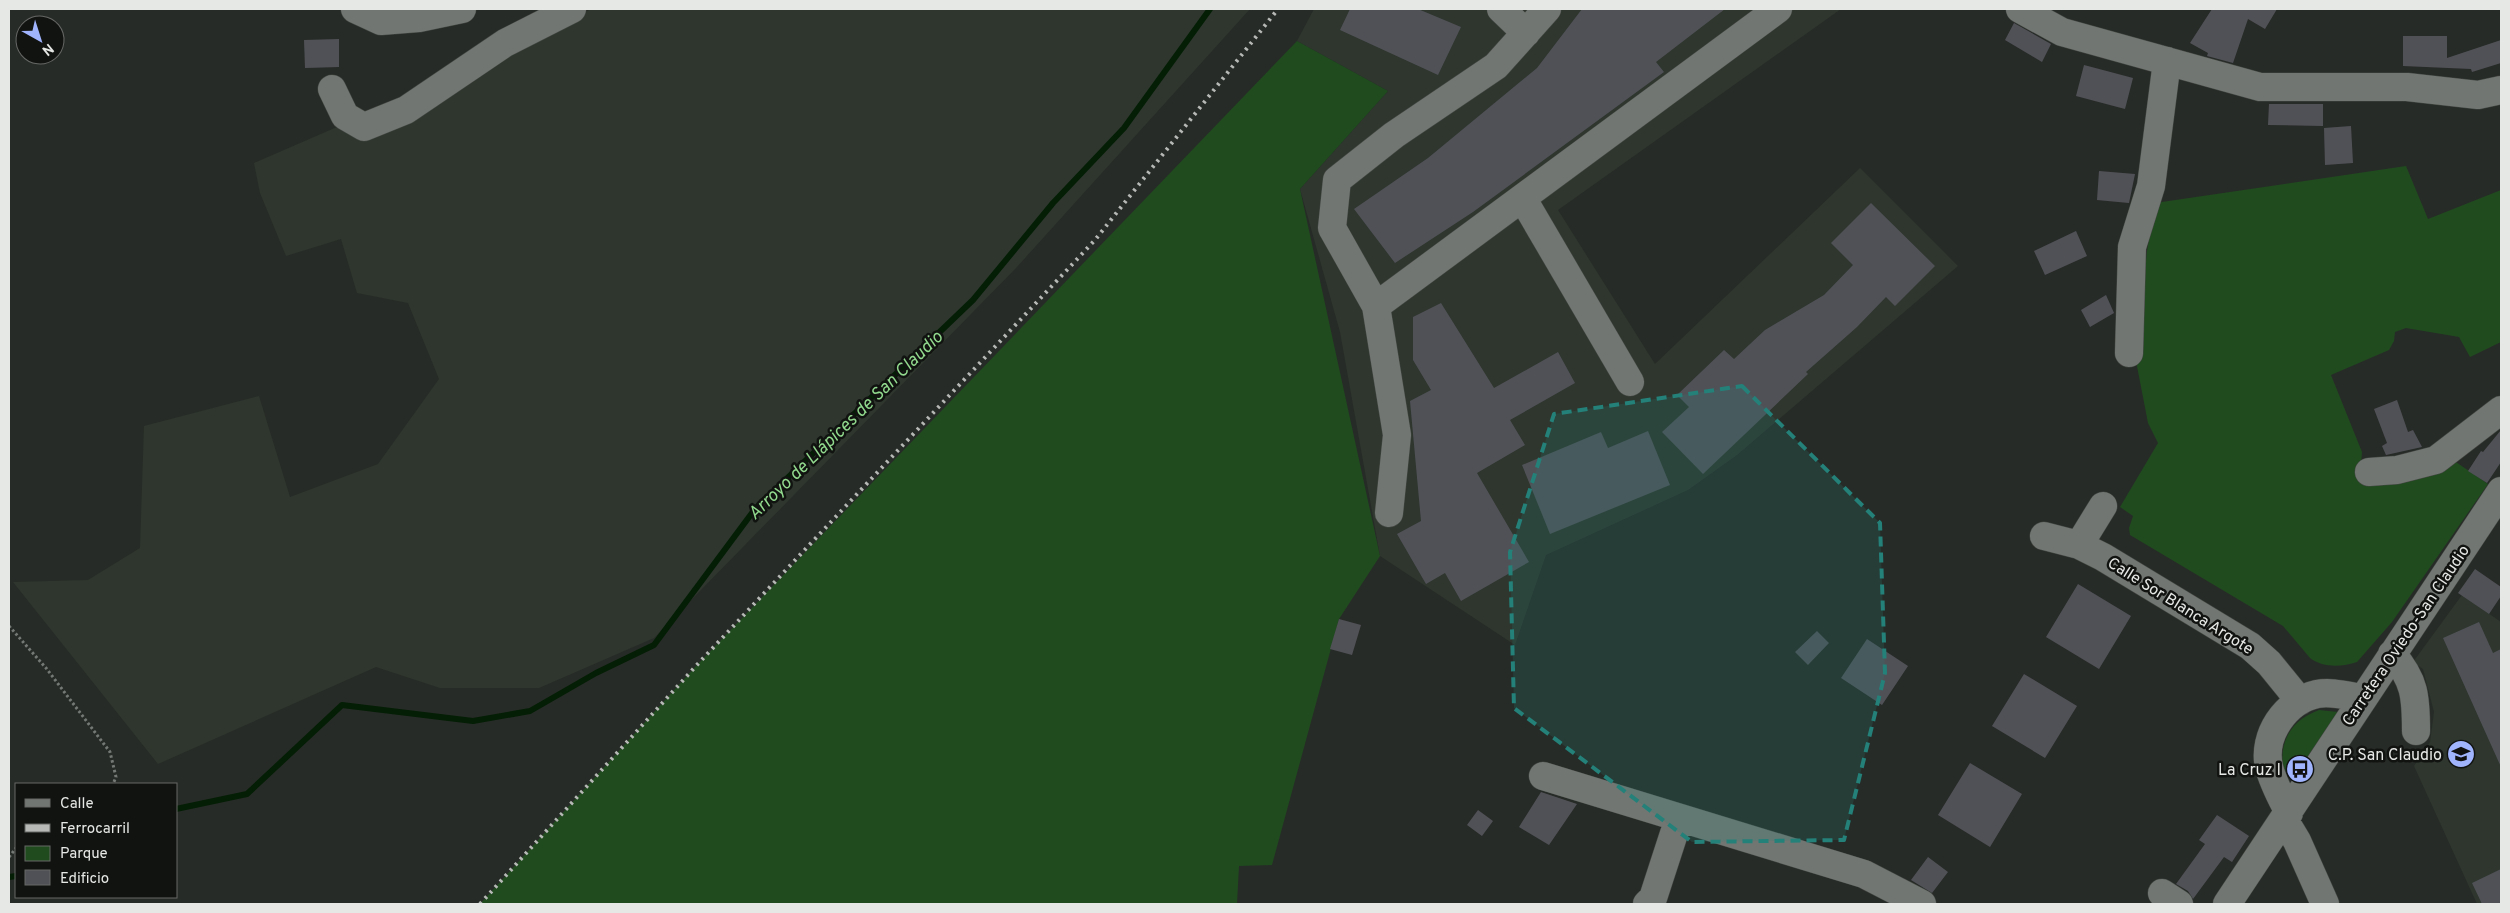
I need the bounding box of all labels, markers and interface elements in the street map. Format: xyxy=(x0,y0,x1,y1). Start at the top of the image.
north arrow xyxy=(15,15,65,65)
text: N xyxy=(38,39,56,59)
water label: Arroyo de Llápices de San Claudio xyxy=(744,326,949,526)
street label: Carretera Oviedo-San Claudio xyxy=(2339,542,2475,730)
street label: Calle Sor Blanca Argote xyxy=(2103,554,2257,660)
school or university icon: C.P. San Claudio xyxy=(2446,739,2476,769)
place label: C.P. San Claudio xyxy=(2328,746,2442,766)
bus stop icon: La Cruz I xyxy=(2285,754,2315,784)
place label: La Cruz I xyxy=(2218,761,2281,781)
legend xyxy=(15,783,178,898)
text: Calle xyxy=(60,795,94,814)
text: Ferrocarril xyxy=(60,820,130,839)
text: Parque xyxy=(60,845,108,864)
text: Edificio xyxy=(60,870,109,889)

